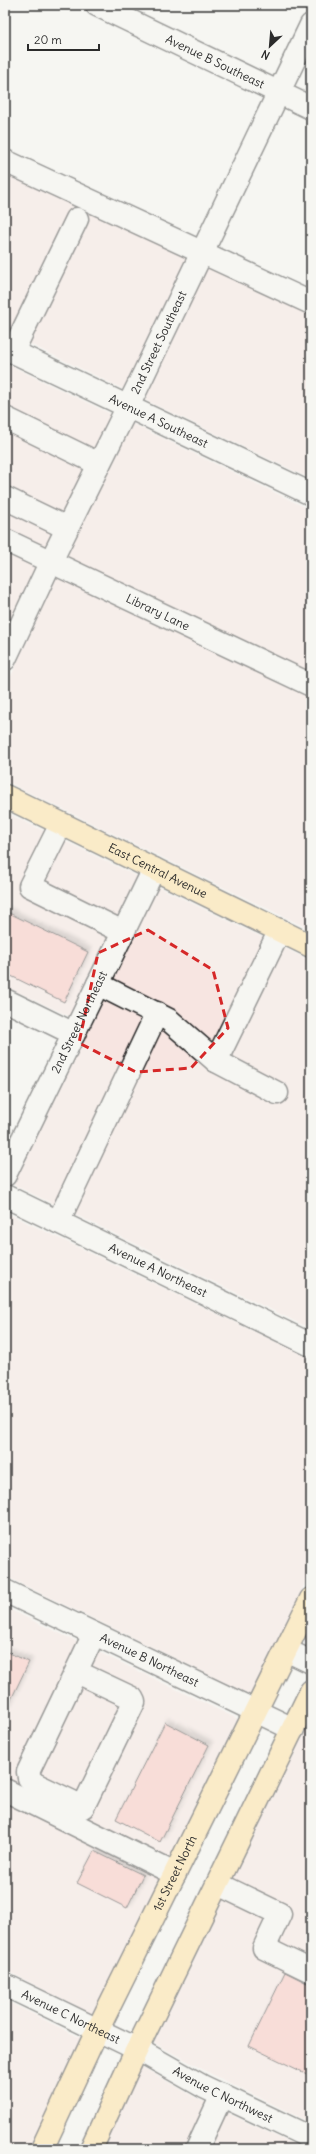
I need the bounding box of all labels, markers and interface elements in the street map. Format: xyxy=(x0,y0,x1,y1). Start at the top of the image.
scale bar xyxy=(28,26,99,52)
north arrow xyxy=(250,26,290,66)
street label: Avenue B Southeast xyxy=(163,31,267,92)
text: 20 m xyxy=(34,32,62,47)
text: N xyxy=(259,47,272,63)
street label: 2nd Street Southeast xyxy=(127,288,190,396)
street label: Avenue A Southeast xyxy=(107,391,211,451)
street label: Library Lane xyxy=(124,590,192,633)
street label: East Central Avenue xyxy=(106,840,210,901)
street label: 2nd Street Northeast xyxy=(48,968,110,1076)
street label: Avenue A Northeast xyxy=(107,1240,210,1300)
street label: Avenue B Northeast xyxy=(98,1630,201,1690)
street label: 1st Street North xyxy=(149,1833,200,1914)
street label: Avenue C Northeast xyxy=(19,1986,123,2047)
street label: Avenue C Northwest xyxy=(170,2063,275,2126)

